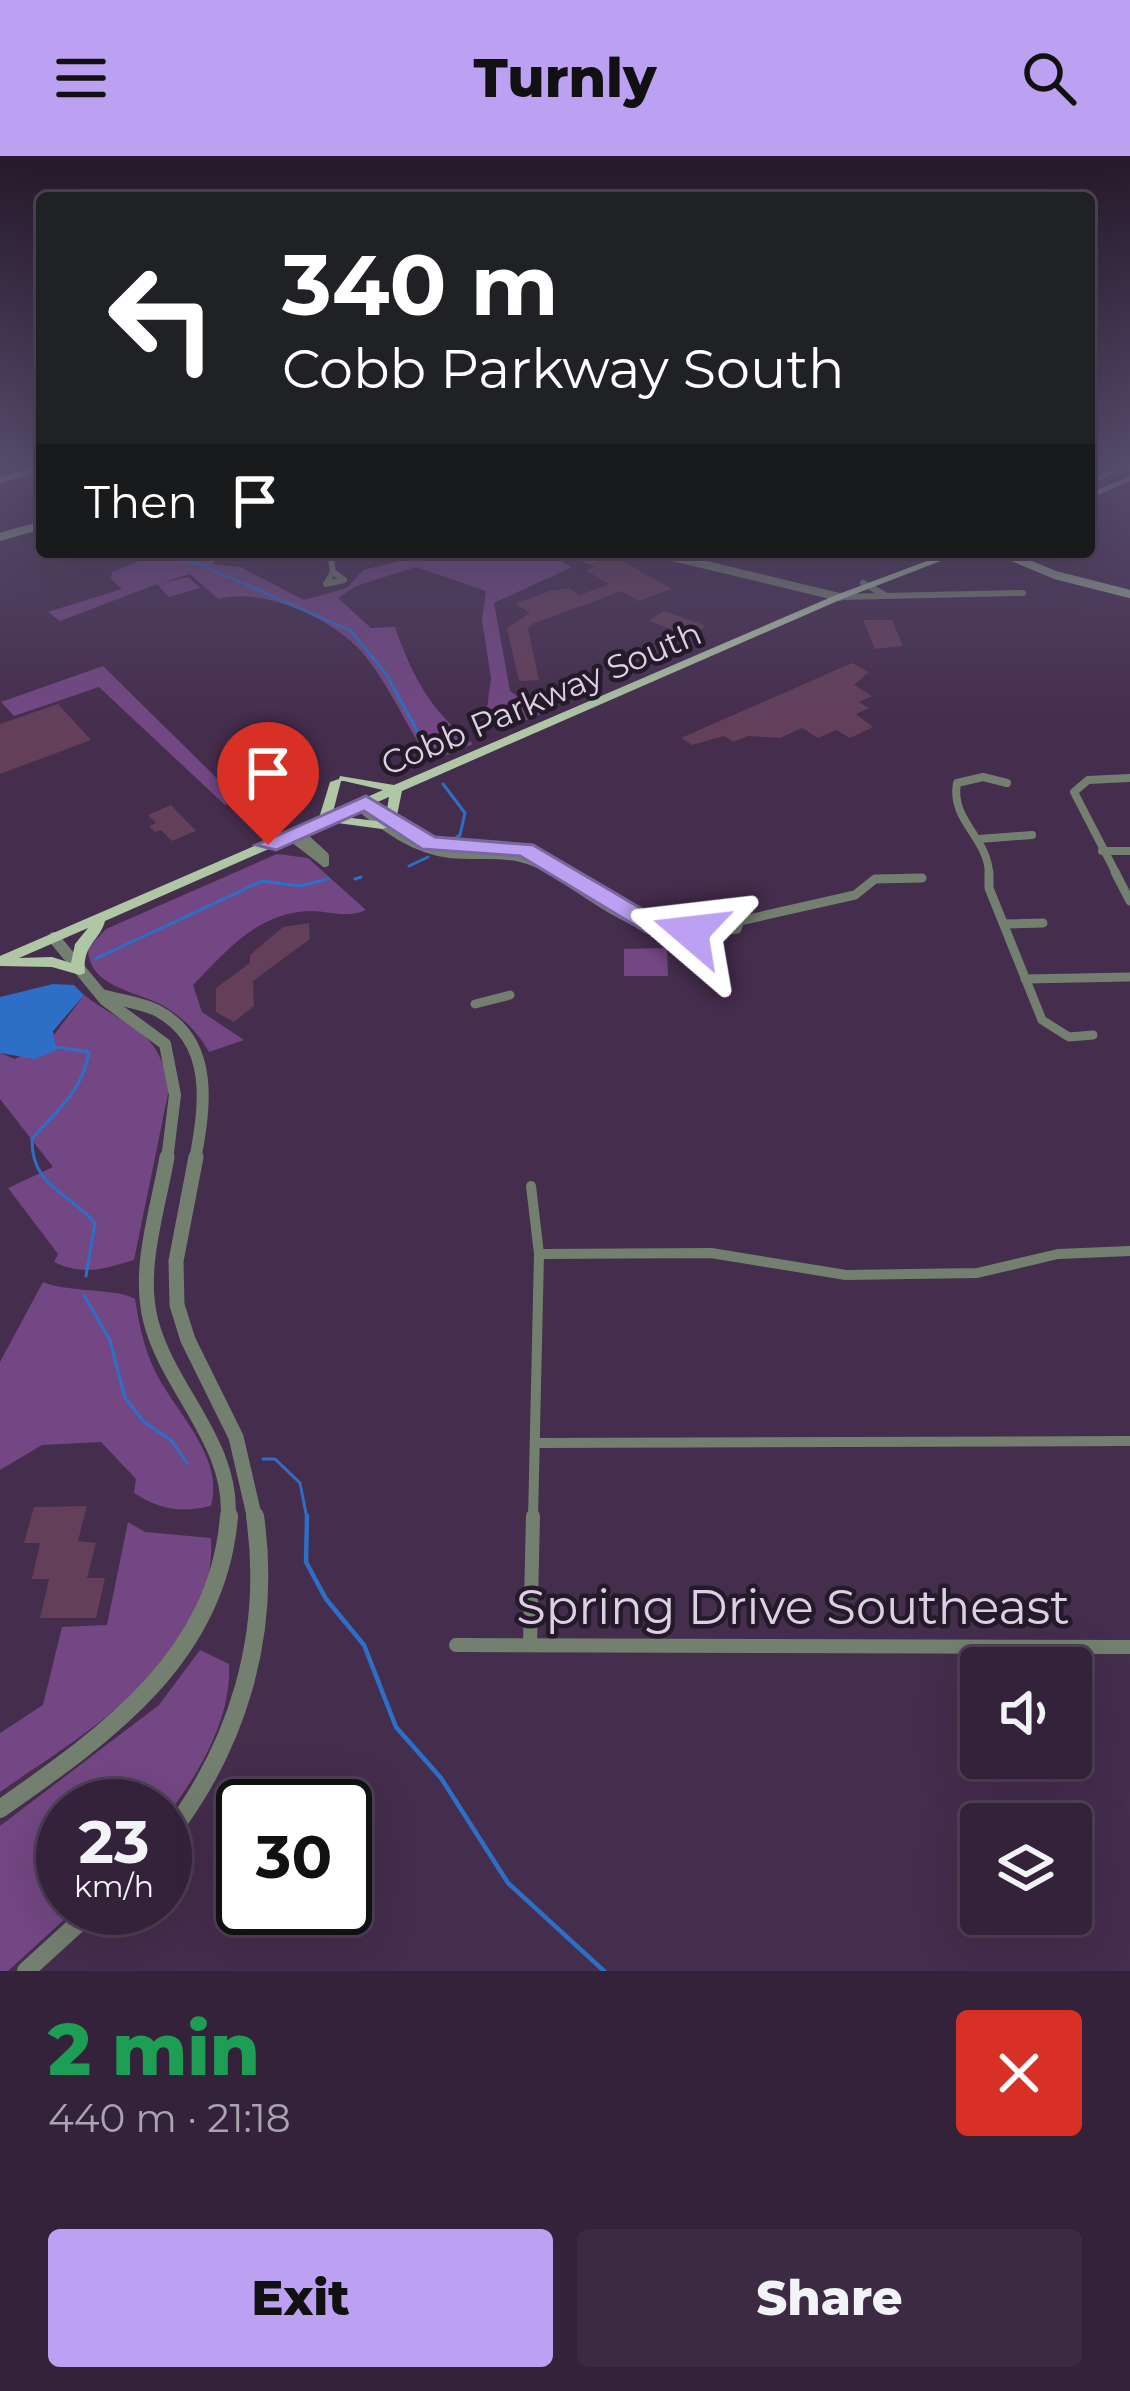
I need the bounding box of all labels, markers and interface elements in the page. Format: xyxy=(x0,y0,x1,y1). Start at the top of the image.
icon: menu xyxy=(48,45,114,111)
text: Turnly xyxy=(474,45,656,111)
icon: search xyxy=(1016,45,1082,111)
text: 340 m xyxy=(282,234,559,336)
icon: left xyxy=(84,240,240,396)
text: Cobb Parkway South xyxy=(282,336,845,402)
icon: arrive xyxy=(222,468,288,534)
text: Then xyxy=(84,474,198,529)
street label: Cobb Parkway South xyxy=(375,612,707,784)
pin xyxy=(217,722,319,845)
icon: arrive xyxy=(235,740,301,806)
position arrow xyxy=(628,869,754,995)
street label: Spring Drive Southeast xyxy=(516,1578,1070,1636)
map controls xyxy=(960,1647,1092,1935)
button: sound xyxy=(960,1647,1092,1779)
speed limit sign: 30 xyxy=(216,1779,372,1935)
button: layers xyxy=(960,1803,1092,1935)
text: 23 xyxy=(79,1805,149,1878)
text: km/h xyxy=(74,1868,154,1905)
text: 2 min xyxy=(48,2005,260,2093)
button: close xyxy=(956,2010,1082,2136)
text: 440 m · 21:18 xyxy=(48,2094,291,2142)
button: Exit xyxy=(48,2229,553,2367)
button: Share xyxy=(577,2229,1082,2367)

